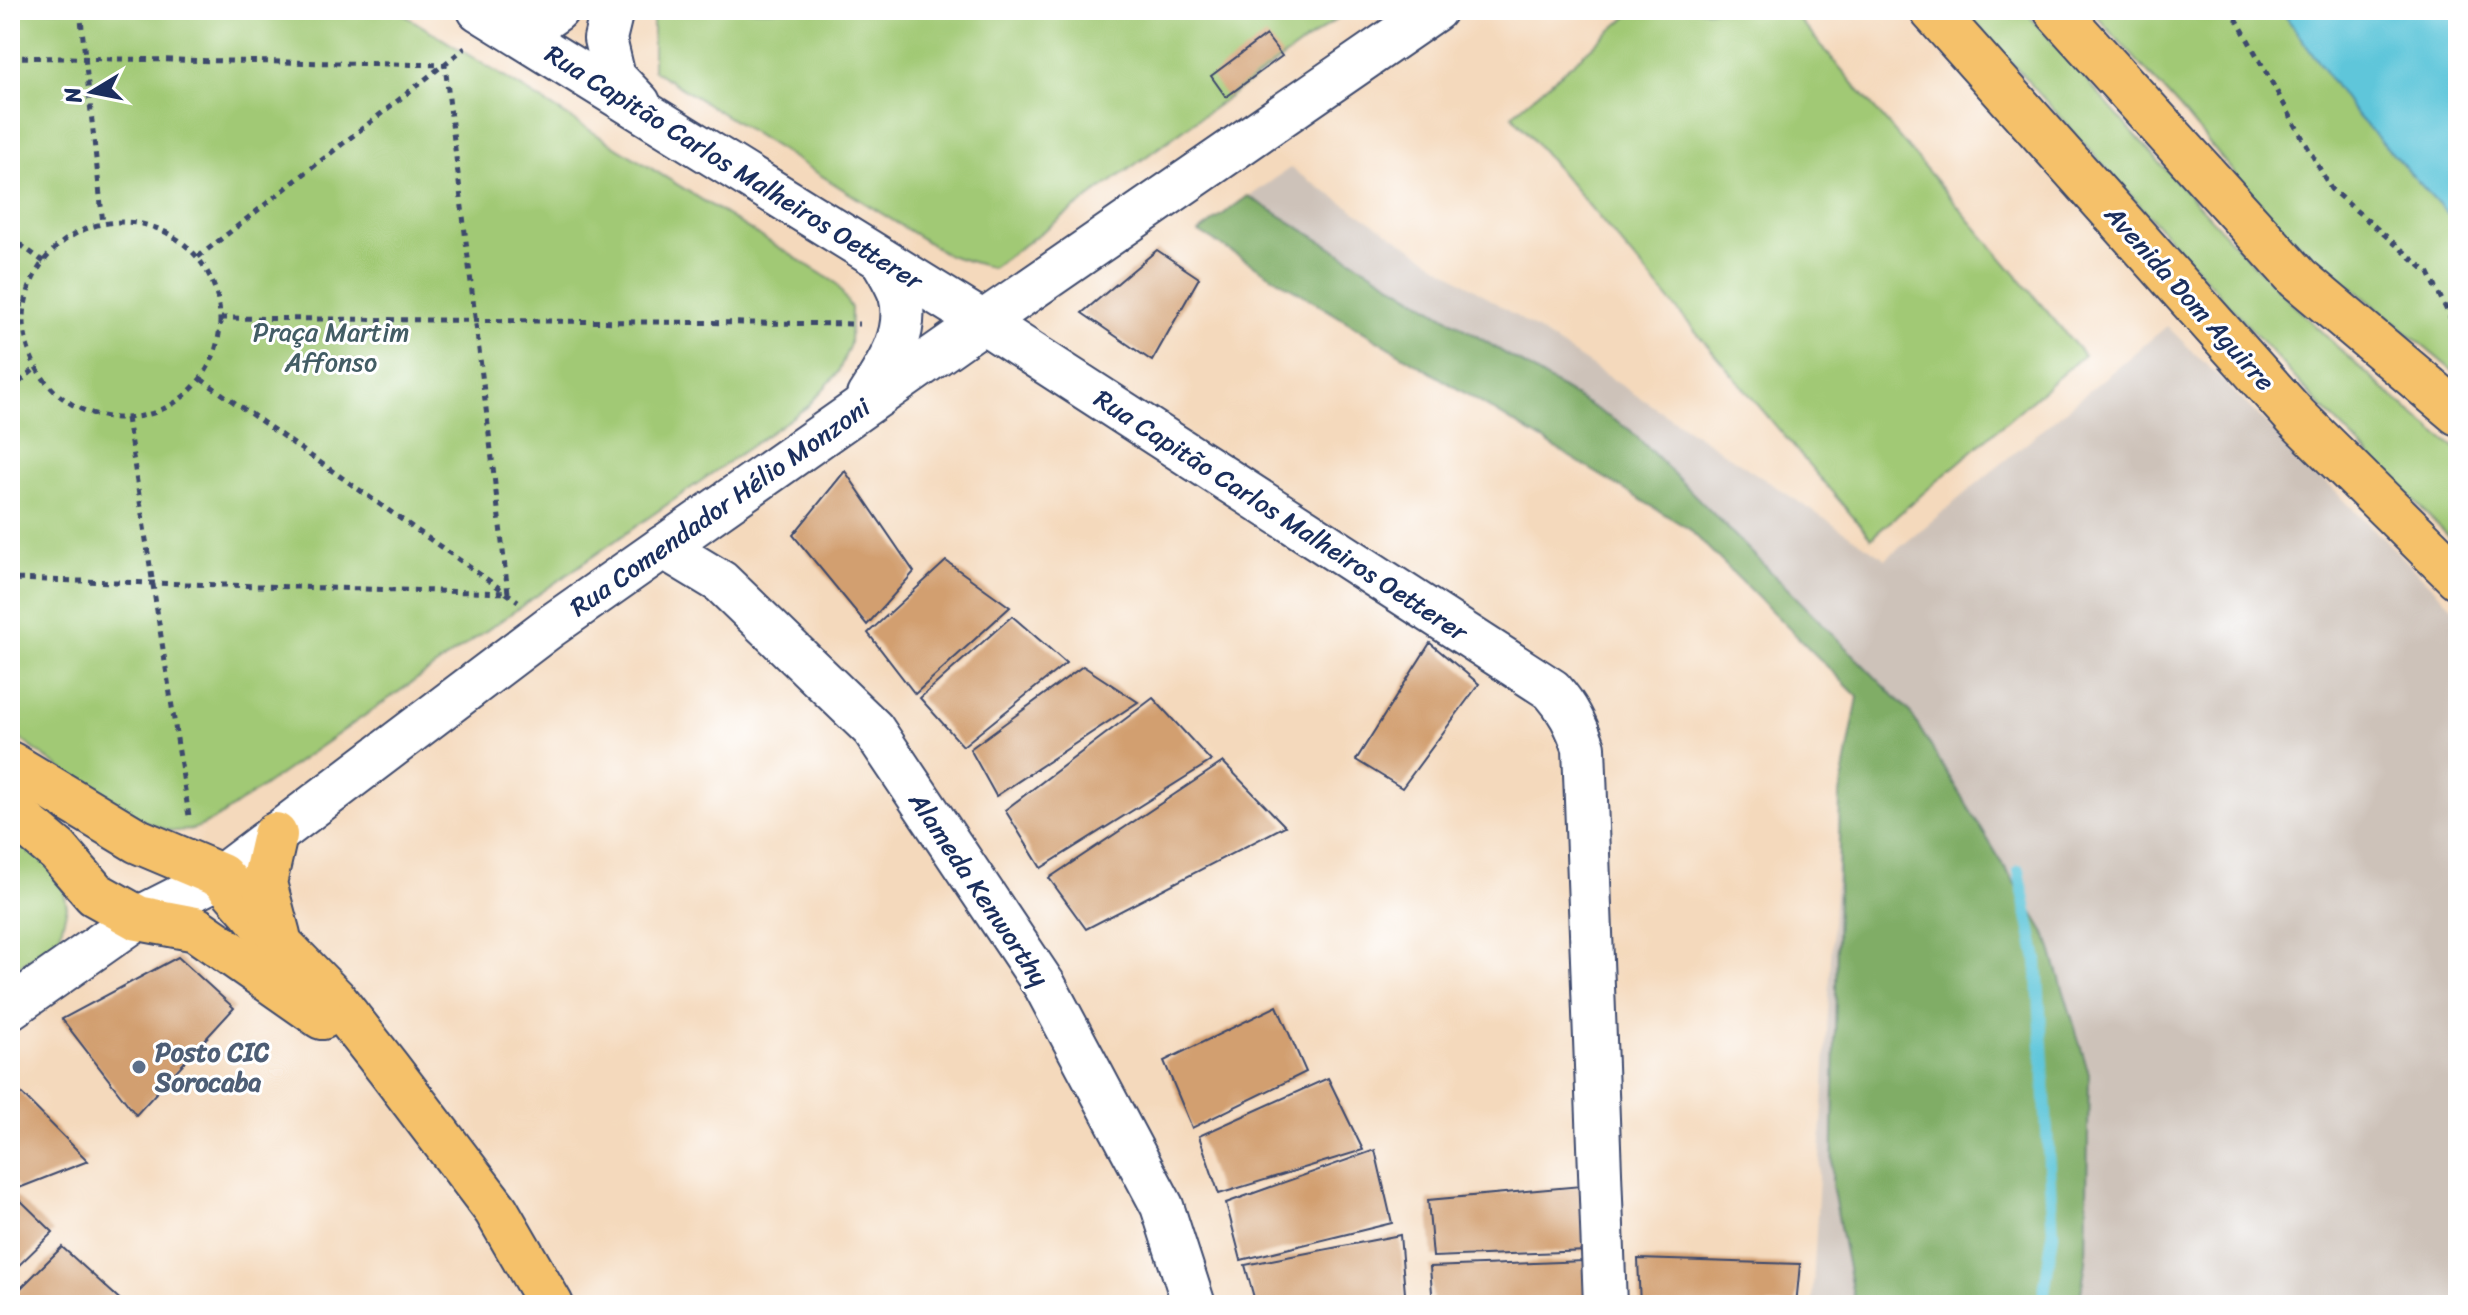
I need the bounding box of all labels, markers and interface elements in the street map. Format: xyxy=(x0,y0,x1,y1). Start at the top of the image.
street label: Rua Capitão Carlos Malheiros Oetterer xyxy=(536,31,933,303)
north arrow xyxy=(52,52,132,132)
text: N xyxy=(52,84,93,107)
street label: Avenida Dom Aguirre xyxy=(2092,193,2287,402)
park label: Praça Martim Affonso xyxy=(253,309,409,385)
street label: Rua Capitão Carlos Malheiros Oetterer xyxy=(1085,376,1479,654)
street label: Rua Comendador Hélio Monzoni xyxy=(560,385,881,629)
street label: Alameda Kenworthy xyxy=(896,781,1062,997)
place label: Posto CIC Sorocaba xyxy=(154,1029,270,1105)
marker: Posto CIC Sorocaba xyxy=(130,1058,148,1076)

